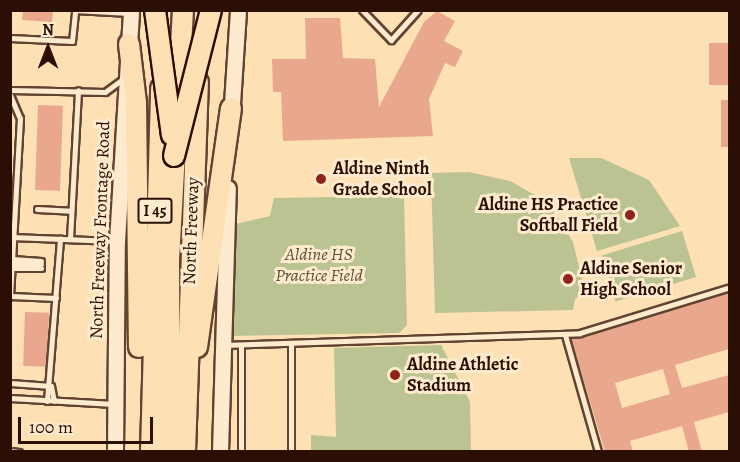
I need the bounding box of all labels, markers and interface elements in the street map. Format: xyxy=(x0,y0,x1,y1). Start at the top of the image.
north arrow xyxy=(18,18,78,78)
text: N xyxy=(42,19,54,41)
street label: North Freeway Frontage Road xyxy=(85,121,115,339)
place label: Aldine Ninth Grade School xyxy=(333,158,432,201)
marker: Aldine Ninth Grade School xyxy=(314,172,328,186)
street label: North Freeway xyxy=(178,177,204,285)
place label: Aldine HS Practice Softball Field xyxy=(478,194,618,236)
road number: I 45 xyxy=(137,198,173,224)
marker: Aldine HS Practice Softball Field xyxy=(623,208,637,222)
park label: Aldine HS Practice Field xyxy=(275,244,363,286)
place label: Aldine Senior High School xyxy=(580,258,682,300)
marker: Aldine Senior High School xyxy=(561,272,575,286)
place label: Aldine Athletic Stadium xyxy=(407,354,518,397)
marker: Aldine Athletic Stadium xyxy=(388,368,402,382)
scale bar xyxy=(21,405,156,443)
text: 100 m xyxy=(29,415,73,439)

